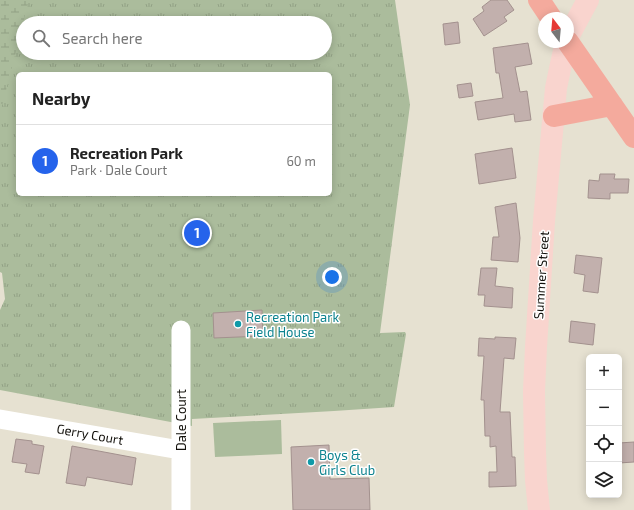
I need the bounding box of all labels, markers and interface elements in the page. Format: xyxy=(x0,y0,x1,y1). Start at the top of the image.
north arrow xyxy=(538,12,574,48)
search box xyxy=(16,16,332,60)
icon: search xyxy=(30,27,52,49)
text: Search here xyxy=(62,29,143,47)
text: Nearby xyxy=(32,88,90,108)
text: Recreation Park xyxy=(70,144,183,162)
text: 1 xyxy=(42,153,48,169)
text: 60 m xyxy=(286,153,316,169)
text: Park · Dale Court xyxy=(70,162,167,178)
pin: 1 xyxy=(184,218,210,248)
street label: Summer Street xyxy=(530,230,552,320)
your location xyxy=(322,267,342,287)
place label: Recreation Park Field House xyxy=(246,309,339,340)
marker: Recreation Park Field House xyxy=(233,319,243,329)
map controls xyxy=(586,354,622,498)
button: + xyxy=(586,354,622,390)
street label: Dale Court xyxy=(173,389,189,451)
button: − xyxy=(586,390,622,426)
street label: Gerry Court xyxy=(55,420,125,448)
button: locate xyxy=(586,426,622,462)
place label: Boys & Girls Club xyxy=(319,447,375,478)
marker: Boys & Girls Club xyxy=(306,457,316,467)
button: layers xyxy=(586,462,622,498)

